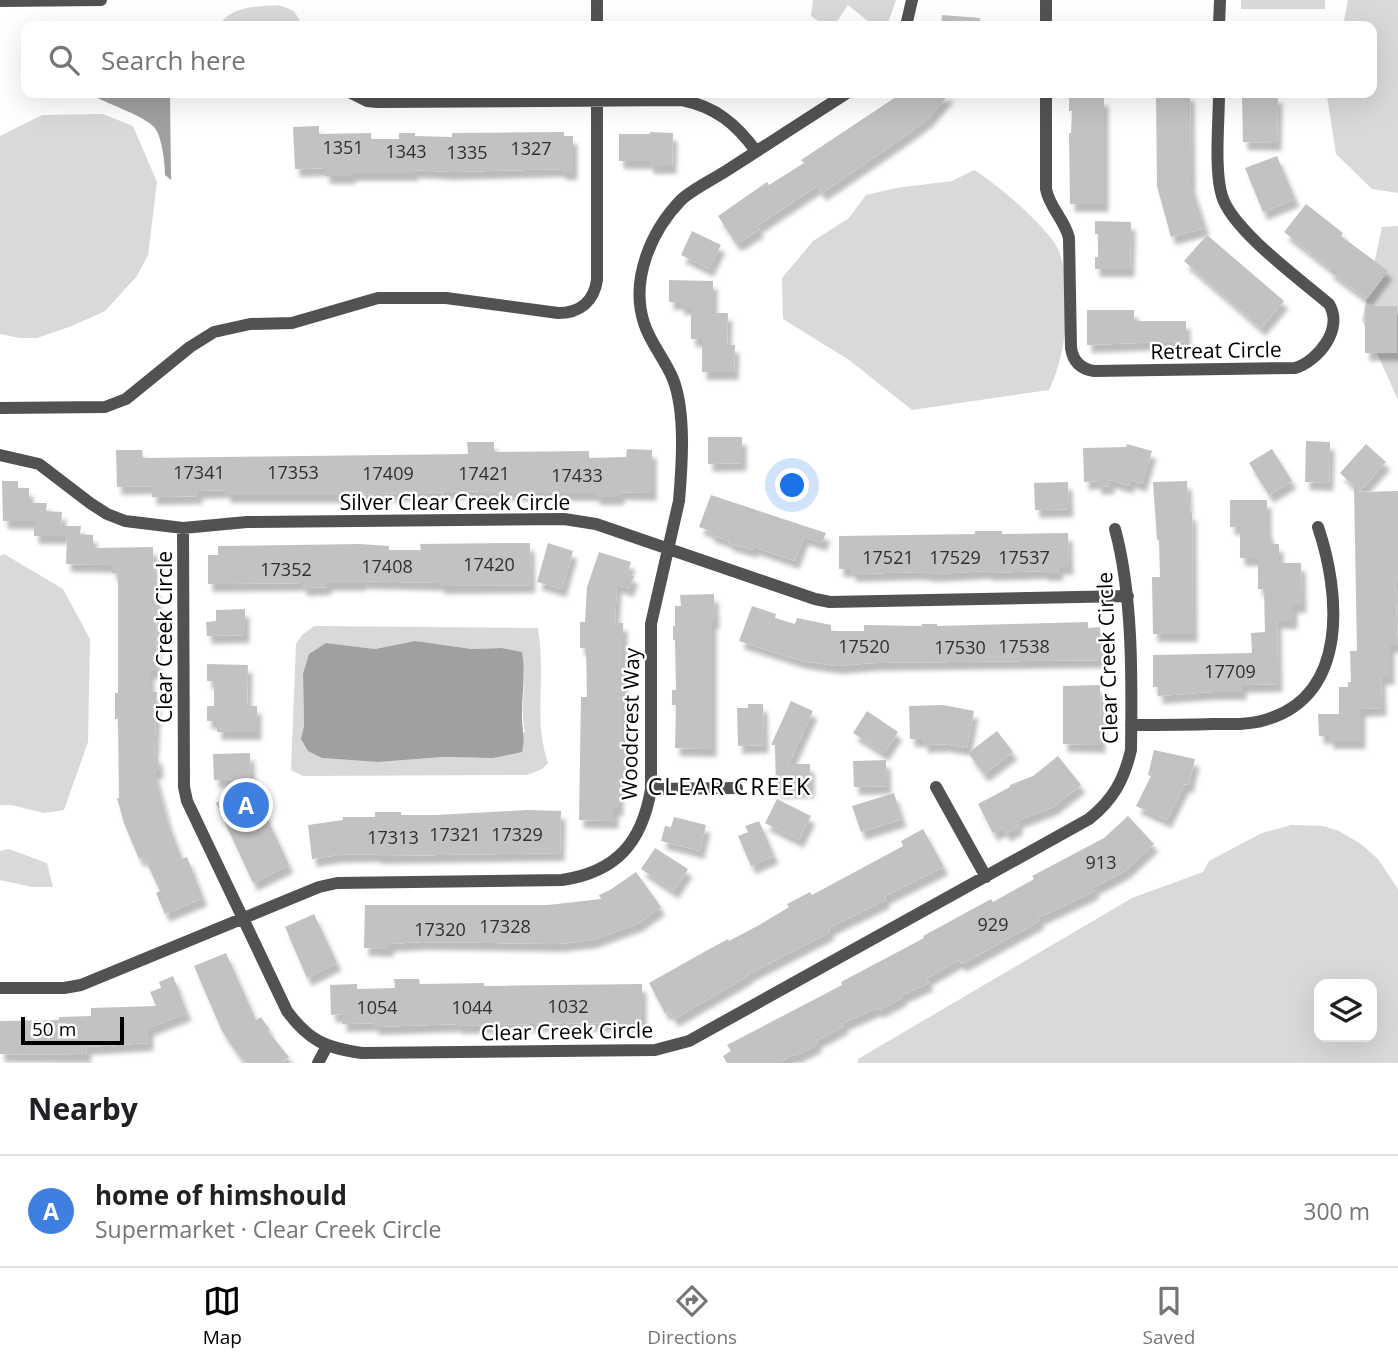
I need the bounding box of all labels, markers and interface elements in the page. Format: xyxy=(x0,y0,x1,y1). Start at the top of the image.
search box xyxy=(21,21,1377,98)
icon: search xyxy=(45,41,83,79)
text: Search here xyxy=(101,42,246,78)
house number: 1351 xyxy=(322,135,364,159)
house number: 1327 xyxy=(510,136,552,160)
house number: 1343 xyxy=(385,139,427,163)
house number: 1335 xyxy=(446,140,488,164)
street label: Retreat Circle xyxy=(1150,335,1282,365)
house number: 17341 xyxy=(173,460,225,484)
house number: 17353 xyxy=(267,460,319,484)
house number: 17409 xyxy=(362,461,414,485)
house number: 17421 xyxy=(458,461,510,485)
house number: 17433 xyxy=(551,463,603,487)
your location xyxy=(775,468,809,502)
street label: Silver Clear Creek Circle xyxy=(340,488,570,516)
house number: 17521 xyxy=(862,545,914,569)
house number: 17529 xyxy=(929,545,981,569)
house number: 17537 xyxy=(998,545,1050,569)
street label: Clear Creek Circle xyxy=(150,551,178,723)
house number: 17420 xyxy=(463,552,515,576)
house number: 17408 xyxy=(361,554,413,578)
house number: 17352 xyxy=(260,557,312,581)
street label: Clear Creek Circle xyxy=(1090,571,1124,745)
house number: 17520 xyxy=(838,634,890,658)
house number: 17538 xyxy=(998,634,1050,658)
house number: 17530 xyxy=(934,635,986,659)
street label: Woodcrest Way xyxy=(615,647,645,800)
house number: 17709 xyxy=(1204,659,1256,683)
district label: CLEAR CREEK xyxy=(648,770,812,802)
pin: A xyxy=(223,779,269,831)
house number: 17321 xyxy=(429,822,481,846)
house number: 17329 xyxy=(491,822,543,846)
house number: 17313 xyxy=(367,825,419,849)
house number: 913 xyxy=(1086,850,1116,874)
house number: 929 xyxy=(978,912,1008,936)
house number: 17328 xyxy=(479,914,531,938)
house number: 17320 xyxy=(414,917,466,941)
map controls xyxy=(1314,979,1377,1042)
button: layers xyxy=(1314,979,1377,1042)
house number: 1032 xyxy=(547,994,589,1018)
house number: 1054 xyxy=(356,995,398,1019)
house number: 1044 xyxy=(451,995,493,1019)
scale bar xyxy=(21,1014,124,1046)
street label: Clear Creek Circle xyxy=(481,1015,653,1047)
text: 50 m xyxy=(32,1016,76,1042)
text: Nearby xyxy=(28,1088,138,1129)
text: home of himshould xyxy=(95,1177,347,1213)
text: A xyxy=(43,1195,59,1227)
text: 300 m xyxy=(1303,1195,1370,1227)
text: Supermarket · Clear Creek Circle xyxy=(95,1213,441,1245)
tab: Map xyxy=(203,1282,242,1350)
tab: Directions xyxy=(647,1282,737,1350)
tab: Saved xyxy=(1143,1282,1195,1350)

